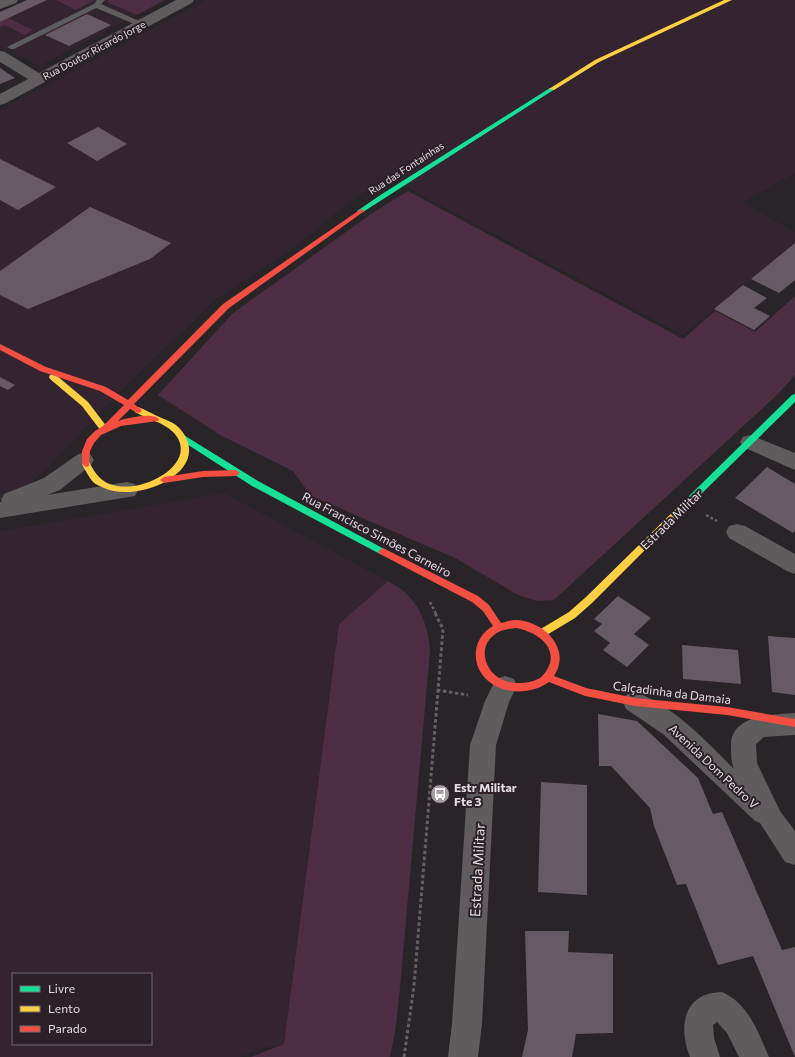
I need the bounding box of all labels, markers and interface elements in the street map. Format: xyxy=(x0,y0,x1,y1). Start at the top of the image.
street label: Rua Doutor Ricardo Jorge xyxy=(41,18,147,82)
street label: Rua das Fontaínhas xyxy=(366,139,446,197)
street label: Estrada Militar xyxy=(637,486,705,552)
street label: Rua Francisco Simões Carneiro xyxy=(300,489,454,579)
street label: Calçadinha da Damaia xyxy=(612,678,732,706)
street label: Avenida Dom Pedro V xyxy=(666,721,762,811)
place label: Estr Militar Fte 3 xyxy=(454,780,517,808)
bus stop icon: Estr Militar Fte 3 xyxy=(429,783,451,805)
street label: Estrada Militar xyxy=(466,822,488,917)
legend xyxy=(12,973,152,1045)
text: Livre xyxy=(48,981,75,995)
text: Lento xyxy=(48,1001,80,1015)
text: Parado xyxy=(48,1021,87,1035)

